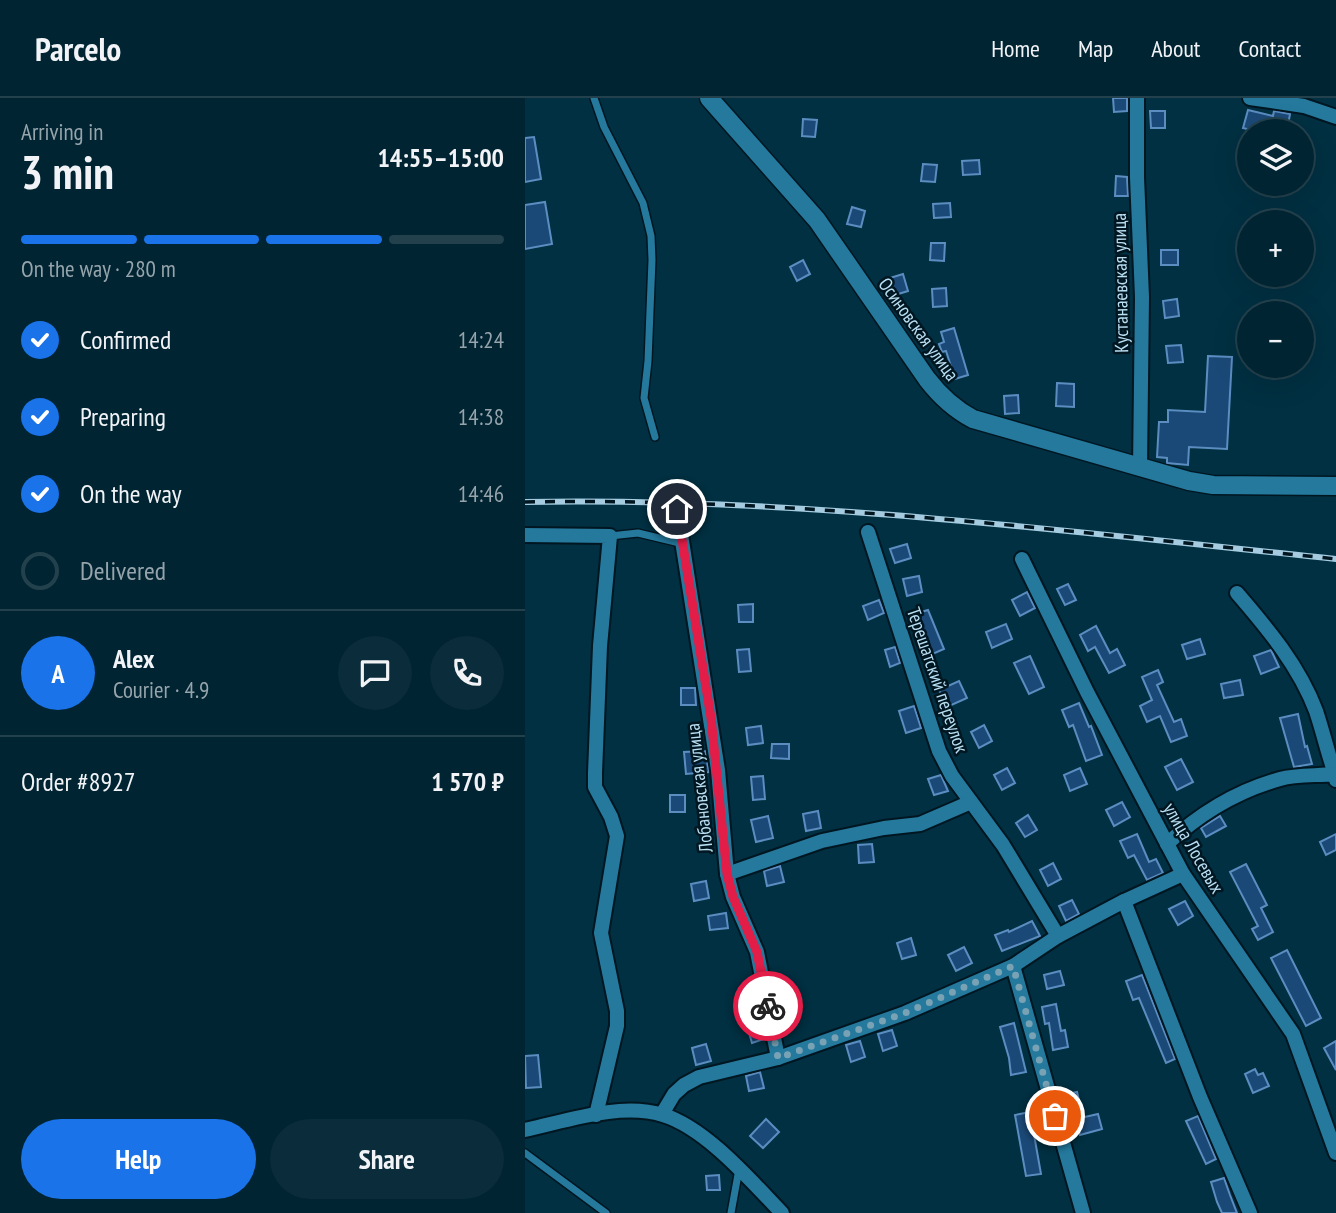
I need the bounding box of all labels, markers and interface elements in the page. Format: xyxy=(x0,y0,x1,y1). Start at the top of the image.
text: Parcelo xyxy=(35,27,121,70)
text: Home xyxy=(991,33,1040,64)
text: Map xyxy=(1078,33,1113,64)
text: About xyxy=(1151,33,1200,64)
text: Contact xyxy=(1238,33,1301,64)
text: Arriving in xyxy=(21,117,103,146)
map controls xyxy=(1237,119,1314,378)
button: layers xyxy=(1237,119,1314,196)
text: 14:55–15:00 xyxy=(377,141,504,174)
text: 3 min xyxy=(21,142,114,202)
button: + xyxy=(1237,210,1314,287)
street label: Кустанаевская улица xyxy=(1107,213,1133,353)
text: On the way · 280 m xyxy=(21,254,176,283)
street label: Осиновская улица xyxy=(874,273,964,385)
button: − xyxy=(1237,301,1314,378)
icon: check xyxy=(21,321,59,359)
text: Confirmed xyxy=(80,323,171,356)
text: 14:24 xyxy=(458,325,504,354)
icon: check xyxy=(21,398,59,436)
text: Preparing xyxy=(80,400,166,433)
text: 14:38 xyxy=(458,402,504,431)
icon: check xyxy=(21,475,59,513)
text: On the way xyxy=(80,477,182,510)
text: 14:46 xyxy=(458,479,504,508)
pin xyxy=(647,479,707,539)
icon: home xyxy=(658,490,696,528)
text: Delivered xyxy=(80,554,166,587)
street label: Терешатский переулок xyxy=(902,604,974,756)
button: chat xyxy=(338,636,412,710)
button: phone xyxy=(430,636,504,710)
text: Alex xyxy=(113,642,154,675)
text: A xyxy=(51,657,65,690)
text: Courier · 4.9 xyxy=(113,675,209,704)
street label: Лобановская улица xyxy=(680,722,718,855)
text: Order #8927 xyxy=(21,765,136,798)
text: 1 570 ₽ xyxy=(431,765,504,798)
street label: улица Лосевых xyxy=(1158,798,1230,898)
courier xyxy=(733,971,803,1041)
icon: bike xyxy=(749,987,787,1025)
pin xyxy=(1025,1086,1085,1146)
icon: bag xyxy=(1036,1097,1074,1135)
button: Help xyxy=(21,1119,256,1199)
button: Share xyxy=(270,1119,504,1199)

